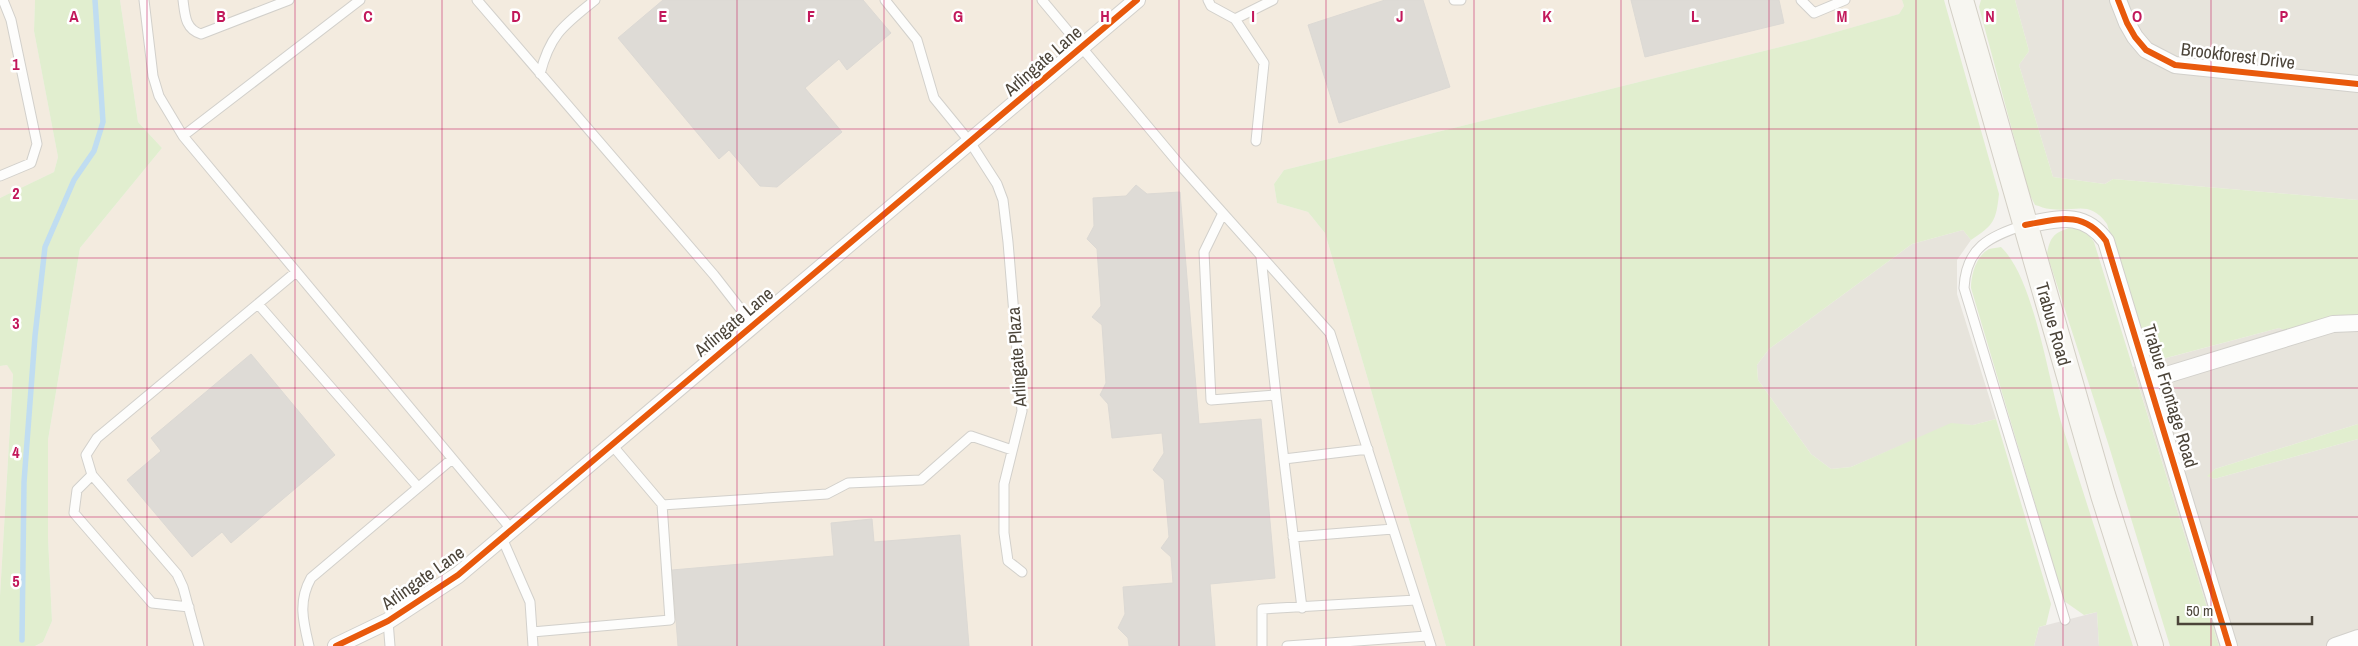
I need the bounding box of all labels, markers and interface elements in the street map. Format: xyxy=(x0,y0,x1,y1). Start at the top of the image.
text: A xyxy=(69,5,79,27)
text: B xyxy=(216,5,226,27)
text: C xyxy=(363,5,373,27)
text: D xyxy=(511,5,521,27)
text: E xyxy=(659,5,668,27)
text: F xyxy=(807,5,815,27)
text: G xyxy=(953,5,963,27)
text: H xyxy=(1100,5,1110,27)
text: I xyxy=(1251,5,1255,27)
text: J xyxy=(1396,5,1404,27)
text: K xyxy=(1542,5,1552,27)
text: L xyxy=(1691,5,1699,27)
text: M xyxy=(1837,5,1848,27)
text: N xyxy=(1985,5,1995,27)
text: O xyxy=(2132,5,2142,27)
text: P xyxy=(2280,5,2289,27)
street label: Arlingate Lane xyxy=(997,20,1087,102)
street label: Brookforest Drive xyxy=(2180,36,2297,75)
text: 1 xyxy=(12,53,20,75)
text: 2 xyxy=(12,182,20,204)
street label: Trabue Road xyxy=(2030,279,2077,368)
street label: Arlingate Lane xyxy=(688,281,778,363)
street label: Arlingate Plaza xyxy=(1001,306,1033,409)
text: 3 xyxy=(12,312,20,334)
street label: Trabue Frontage Road xyxy=(2137,321,2204,471)
text: 4 xyxy=(12,441,20,463)
street label: Arlingate Lane xyxy=(375,540,469,616)
text: 5 xyxy=(12,570,20,592)
scale bar xyxy=(2178,594,2312,626)
text: 50 m xyxy=(2186,600,2213,621)

